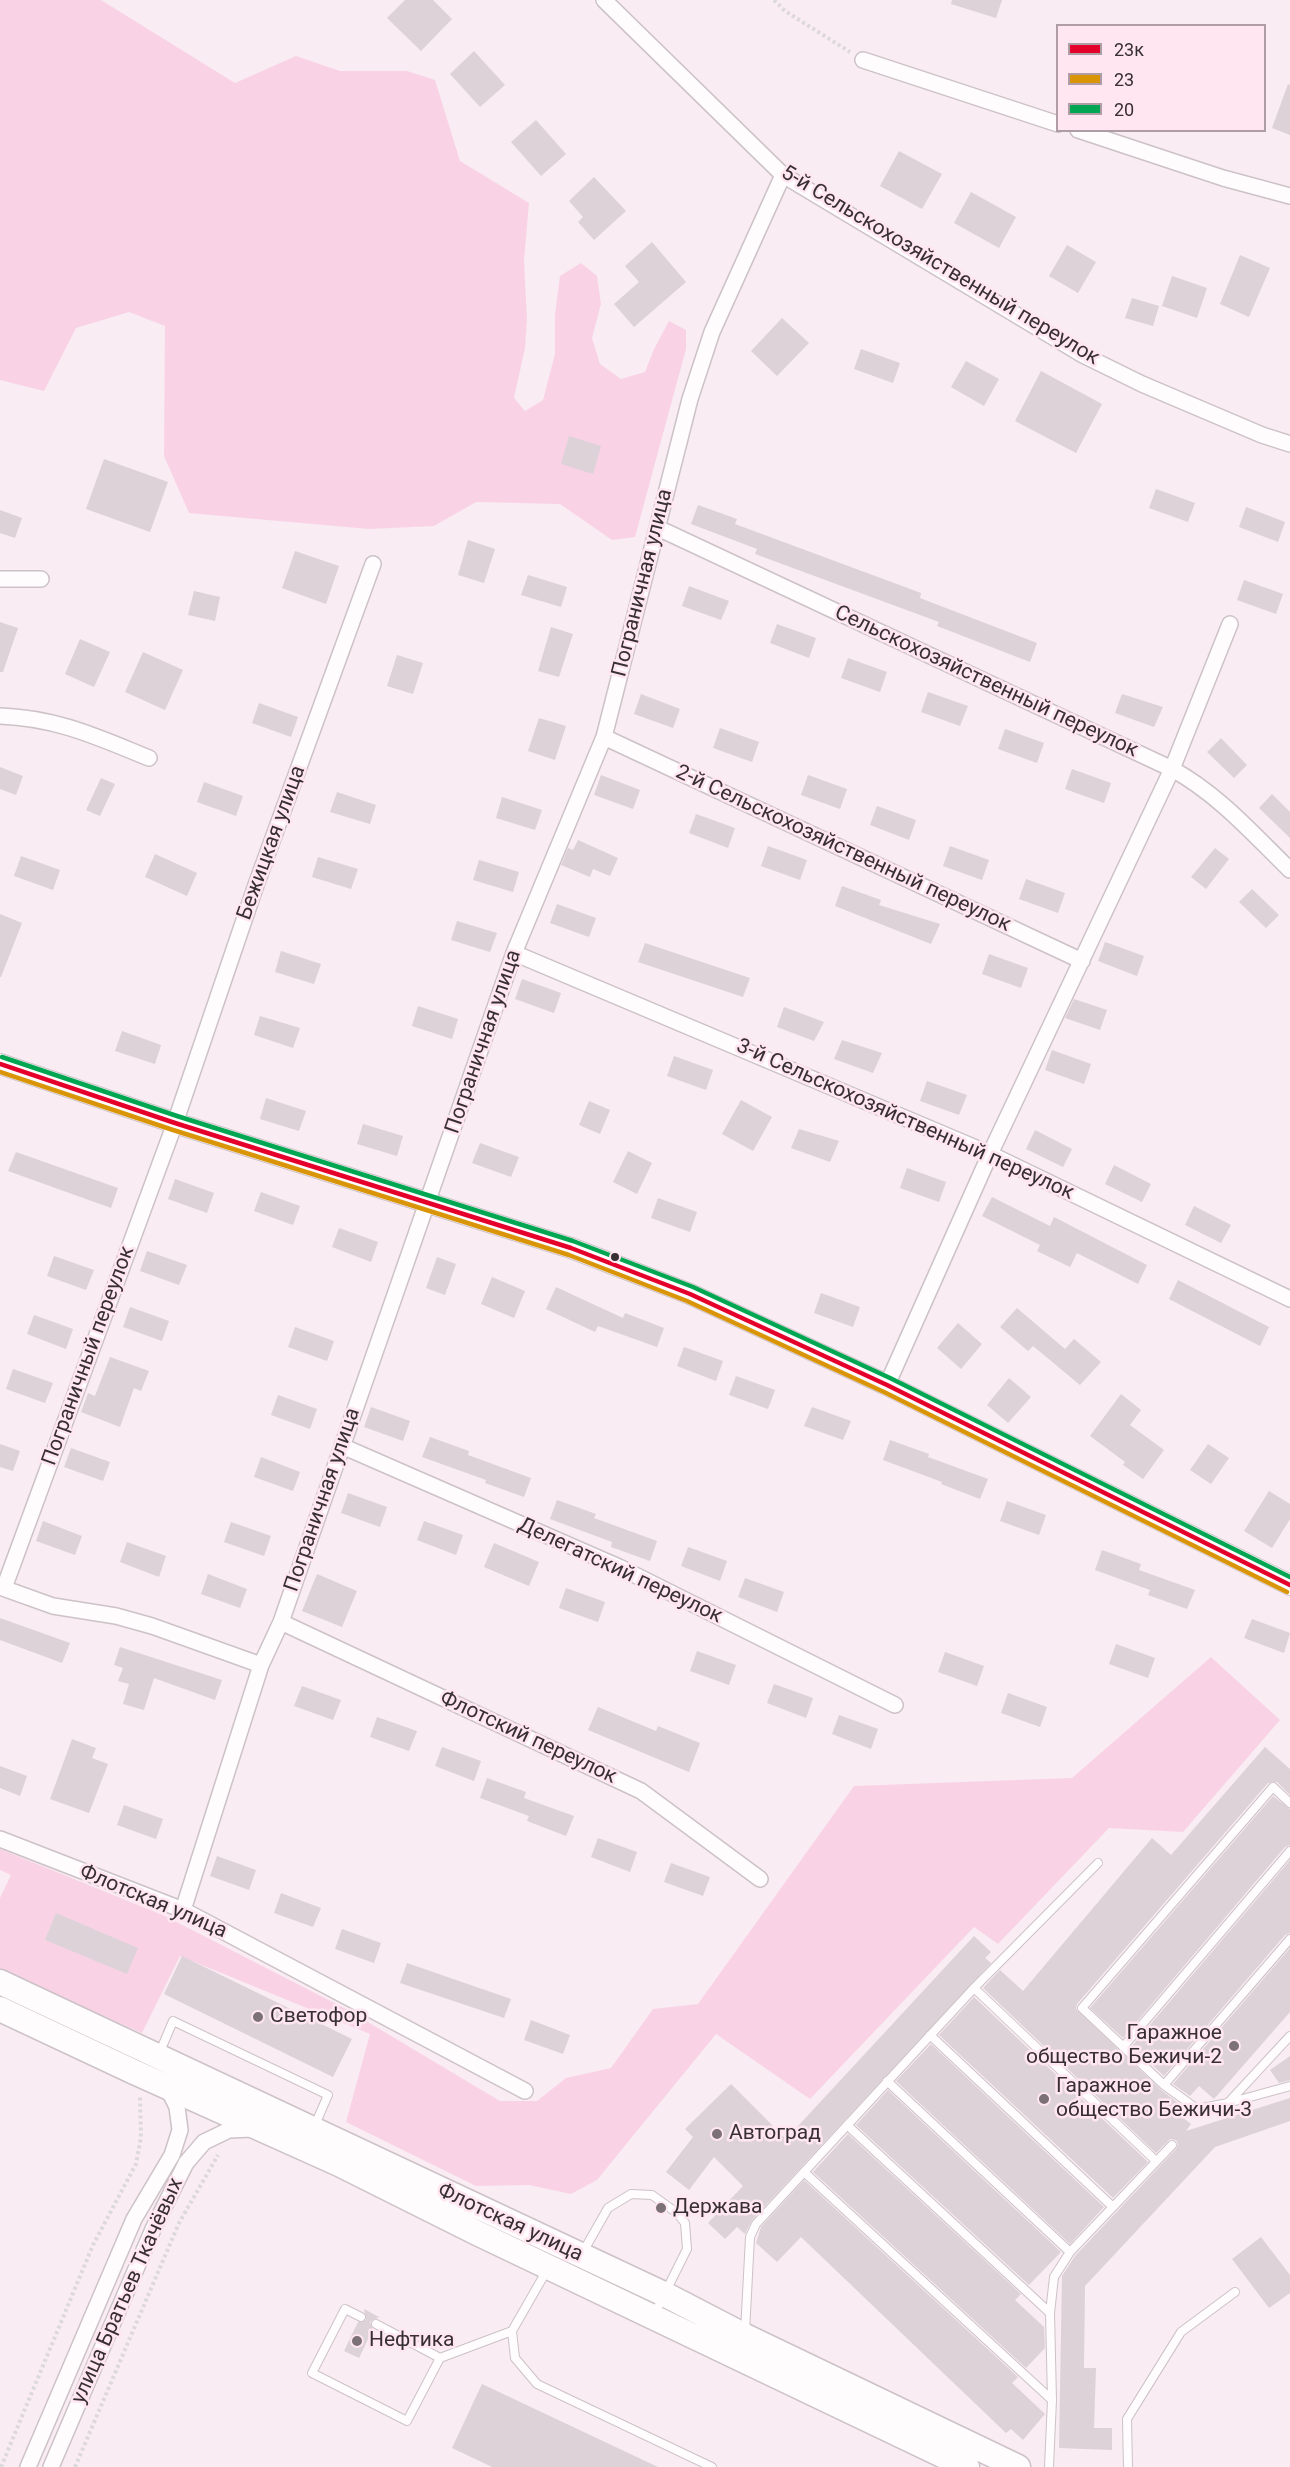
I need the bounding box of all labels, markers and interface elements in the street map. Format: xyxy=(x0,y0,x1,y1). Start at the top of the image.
legend xyxy=(1056,24,1266,132)
text: 23к xyxy=(1114,39,1144,60)
text: 23 xyxy=(1114,69,1134,90)
text: 20 xyxy=(1114,99,1134,120)
street label: 5-й Сельскохозяйственный переулок xyxy=(776,161,1104,371)
street label: Пограничная улица xyxy=(607,487,679,679)
street label: Сельскохозяйственный переулок xyxy=(830,600,1142,764)
street label: 2-й Сельскохозяйственный переулок xyxy=(671,760,1015,938)
street label: Бежицкая улица xyxy=(232,762,312,924)
street label: Пограничная улица xyxy=(441,947,527,1137)
street label: 3-й Сельскохозяйственный переулок xyxy=(732,1034,1078,1206)
street label: Пограничный переулок xyxy=(38,1243,140,1469)
unlabelled marker xyxy=(609,1251,621,1263)
street label: Пограничная улица xyxy=(280,1405,366,1595)
street label: Делегатский переулок xyxy=(514,1513,726,1629)
street label: Флотский переулок xyxy=(436,1686,620,1790)
street label: Флотская улица xyxy=(76,1860,230,1944)
place label: Светофор xyxy=(270,2004,367,2030)
marker: Светофор xyxy=(251,2010,265,2024)
place label: Гаражное общество Бежичи-2 xyxy=(1026,2021,1222,2071)
marker: Гаражное общество Бежичи-2 xyxy=(1227,2039,1241,2053)
place label: Гаражное общество Бежичи-3 xyxy=(1056,2074,1252,2124)
marker: Гаражное общество Бежичи-3 xyxy=(1037,2092,1051,2106)
place label: Автоград xyxy=(729,2121,821,2147)
marker: Автоград xyxy=(710,2127,724,2141)
street label: улица Братьев Ткачёвых xyxy=(67,2174,189,2408)
street label: Флотская улица xyxy=(433,2178,587,2268)
place label: Держава xyxy=(673,2195,763,2221)
marker: Держава xyxy=(654,2201,668,2215)
place label: Нефтика xyxy=(369,2328,455,2354)
marker: Нефтика xyxy=(350,2334,364,2348)

